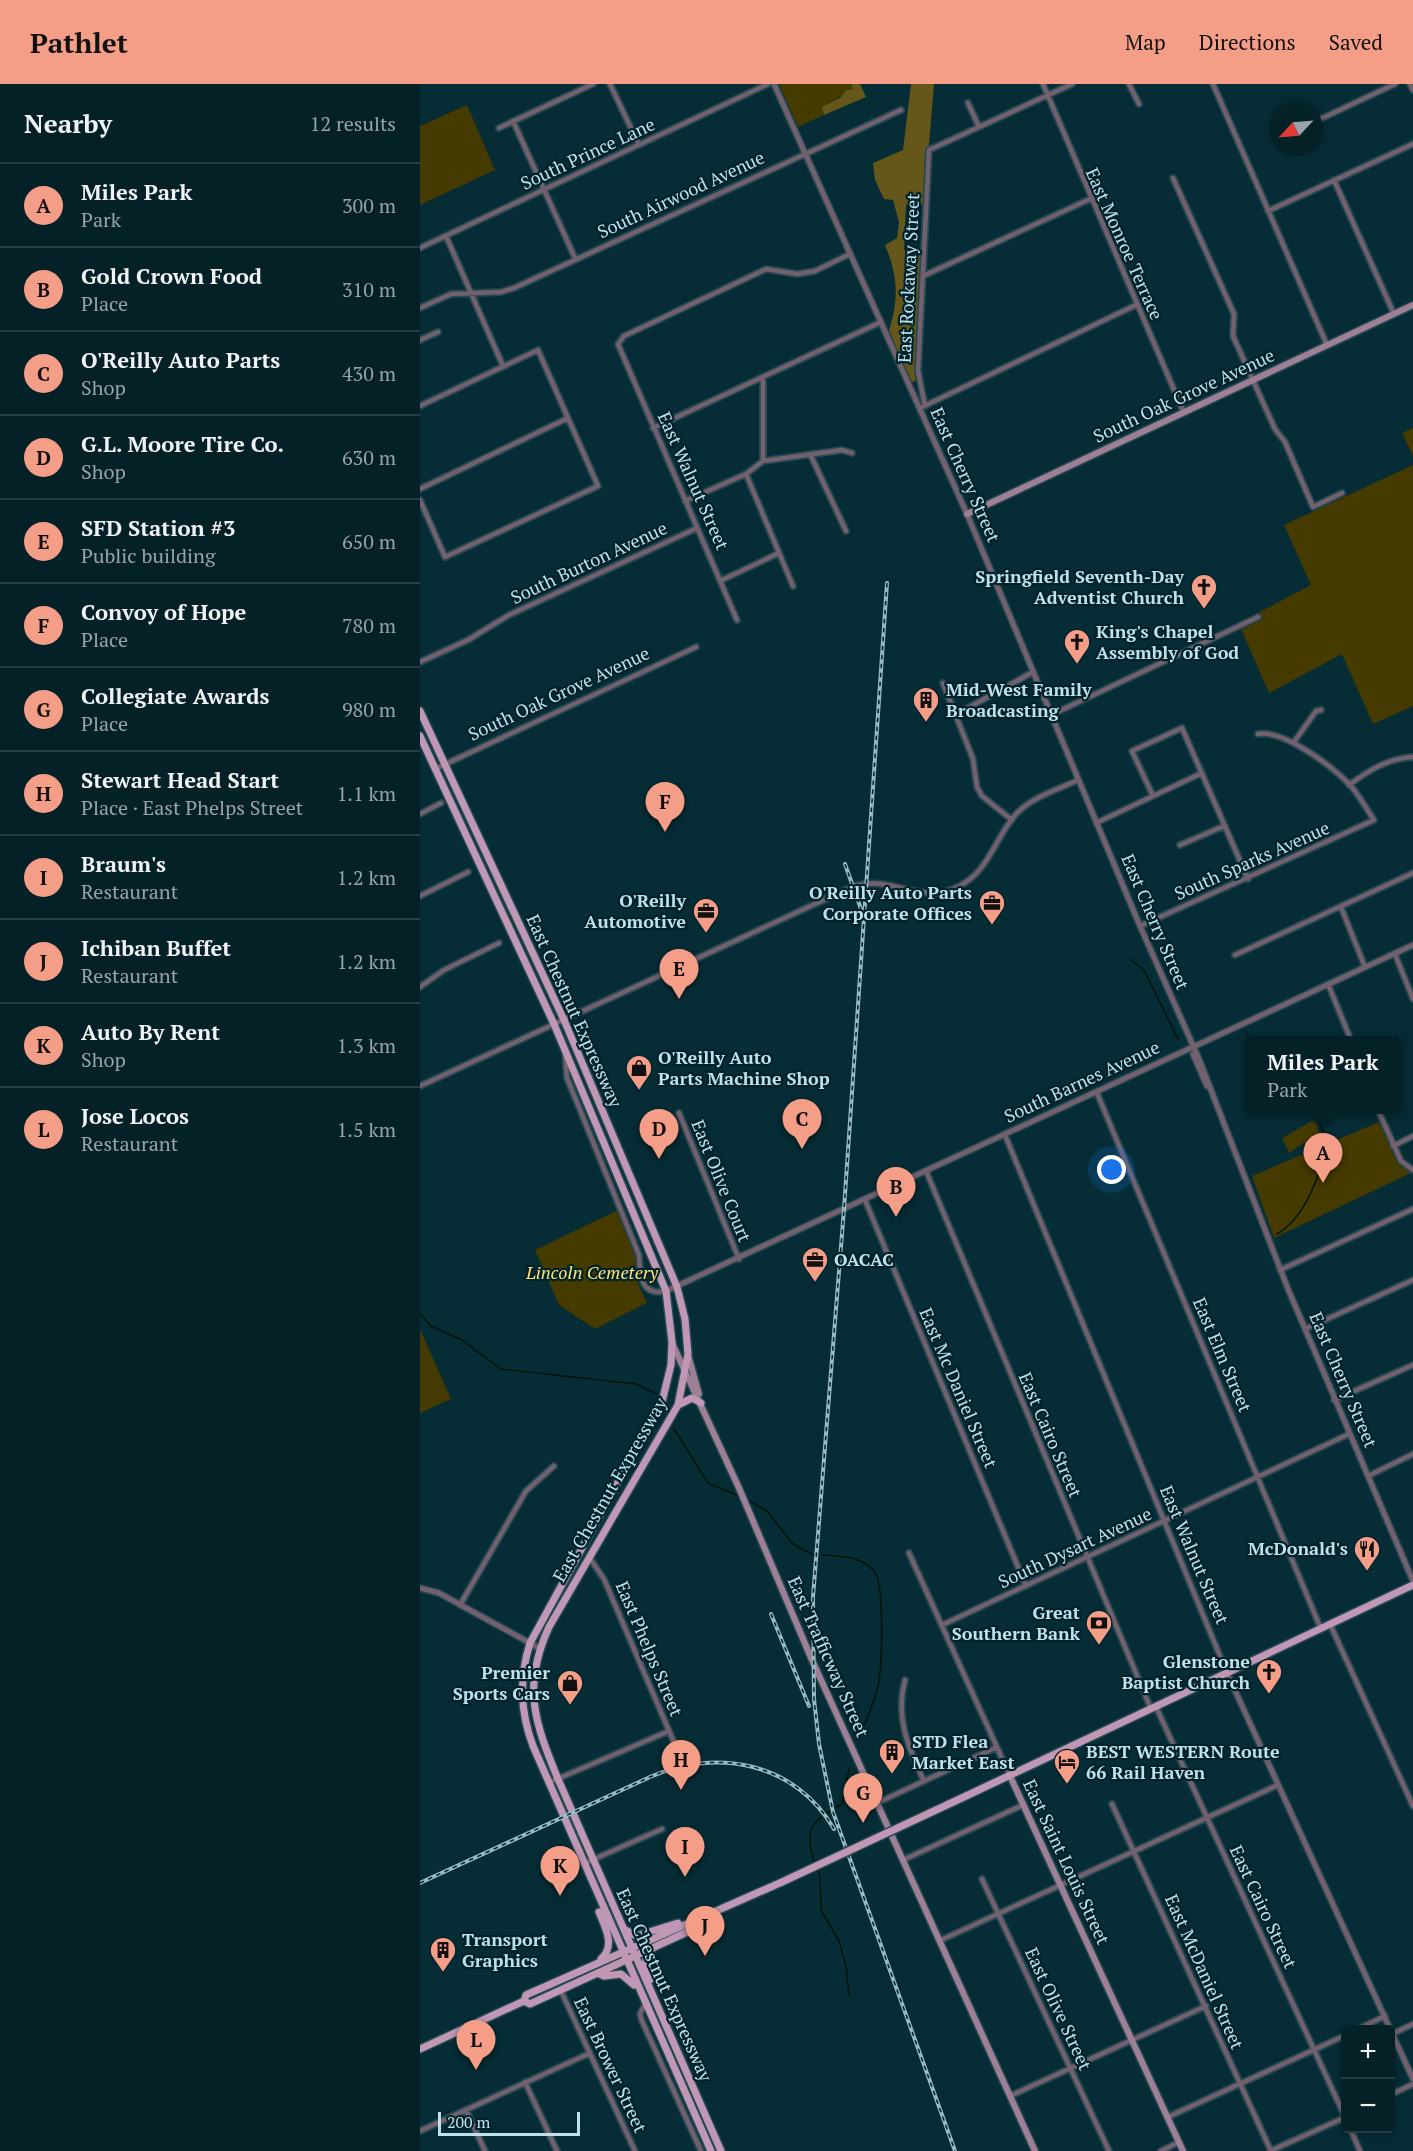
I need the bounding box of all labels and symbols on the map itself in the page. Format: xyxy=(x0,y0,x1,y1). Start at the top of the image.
north arrow xyxy=(1269,102,1323,156)
street label: South Prince Lane xyxy=(517,111,659,195)
street label: South Airwood Avenue xyxy=(593,145,768,243)
street label: East Monroe Terrace xyxy=(1081,164,1169,323)
street label: East Rockaway Street xyxy=(892,192,924,363)
street label: South Oak Grove Avenue xyxy=(1089,343,1278,448)
street label: East Cherry Street xyxy=(925,403,1007,546)
street label: East Walnut Street xyxy=(653,408,735,554)
street label: South Burton Avenue xyxy=(506,515,671,609)
place label: Springfield Seventh-Day Adventist Church xyxy=(975,564,1184,609)
church icon: Springfield Seventh-Day Adventist Church xyxy=(1189,572,1219,610)
place label: King's Chapel Assembly of God xyxy=(1096,619,1239,664)
church icon: King's Chapel Assembly of God xyxy=(1062,627,1092,665)
street label: South Oak Grove Avenue xyxy=(464,641,653,746)
place label: Mid-West Family Broadcasting xyxy=(946,677,1092,722)
building icon: Mid-West Family Broadcasting xyxy=(911,685,941,723)
pin: F xyxy=(646,782,684,832)
street label: South Sparks Avenue xyxy=(1170,815,1333,905)
street label: East Cherry Street xyxy=(1116,850,1195,993)
place label: O'Reilly Auto Parts Corporate Offices xyxy=(809,880,972,925)
place label: O'Reilly Automotive xyxy=(584,888,686,933)
office icon: O'Reilly Auto Parts Corporate Offices xyxy=(977,888,1007,926)
office icon: O'Reilly Automotive xyxy=(691,896,721,934)
street label: East Chestnut Expressway xyxy=(521,910,629,1112)
pin: E xyxy=(660,950,698,999)
street label: South Barnes Avenue xyxy=(1000,1034,1163,1128)
place label: O'Reilly Auto Parts Machine Shop xyxy=(658,1045,830,1090)
shop icon: O'Reilly Auto Parts Machine Shop xyxy=(624,1053,654,1091)
pin: C xyxy=(782,1100,821,1149)
pin: D xyxy=(640,1110,678,1159)
street label: East Olive Court xyxy=(686,1116,757,1246)
pin: A xyxy=(1304,1134,1342,1183)
your location xyxy=(1097,1155,1126,1184)
pin: B xyxy=(876,1168,916,1217)
office icon: OACAC xyxy=(800,1245,830,1283)
place label: OACAC xyxy=(834,1247,894,1271)
park label: Lincoln Cemetery xyxy=(525,1260,659,1284)
street label: East Elm Street xyxy=(1188,1294,1258,1416)
street label: East Mc Daniel Street xyxy=(914,1304,1004,1472)
street label: East Cherry Street xyxy=(1304,1308,1383,1451)
street label: East Cairo Street xyxy=(1014,1368,1088,1501)
street label: East Chestnut Expressway xyxy=(546,1392,672,1586)
street label: East Walnut Street xyxy=(1155,1481,1235,1628)
street label: South Dysart Avenue xyxy=(994,1501,1155,1593)
restaurant icon: McDonald's xyxy=(1352,1534,1382,1572)
place label: McDonald's xyxy=(1248,1536,1348,1560)
street label: East Trafficway Street xyxy=(783,1572,875,1741)
street label: East Phelps Street xyxy=(611,1577,689,1720)
place label: Great Southern Bank xyxy=(952,1600,1080,1645)
bank icon: Great Southern Bank xyxy=(1084,1608,1114,1646)
place label: Glenstone Baptist Church xyxy=(1122,1649,1250,1694)
church icon: Glenstone Baptist Church xyxy=(1254,1657,1284,1695)
place label: Premier Sports Cars xyxy=(453,1660,550,1705)
shop icon: Premier Sports Cars xyxy=(555,1668,585,1706)
place label: STD Flea Market East xyxy=(912,1729,1015,1774)
building icon: STD Flea Market East xyxy=(877,1737,907,1775)
place label: BEST WESTERN Route 66 Rail Haven xyxy=(1086,1739,1280,1784)
pin: H xyxy=(662,1740,700,1790)
hotel icon: BEST WESTERN Route 66 Rail Haven xyxy=(1052,1747,1082,1785)
pin: G xyxy=(844,1774,882,1823)
street label: East Saint Louis Street xyxy=(1018,1775,1116,1949)
pin: I xyxy=(666,1828,704,1877)
street label: East Cairo Street xyxy=(1225,1841,1303,1973)
pin: K xyxy=(540,1846,580,1896)
street label: East Chestnut Expressway xyxy=(611,1884,719,2086)
street label: East McDaniel Street xyxy=(1160,1890,1250,2053)
pin: J xyxy=(686,1906,724,1956)
place label: Transport Graphics xyxy=(462,1927,548,1972)
building icon: Transport Graphics xyxy=(428,1935,458,1973)
street label: East Olive Street xyxy=(1020,1943,1098,2074)
street label: East Brower Street xyxy=(569,1993,653,2137)
pin: L xyxy=(456,2020,496,2070)
scale bar xyxy=(438,2109,580,2136)

